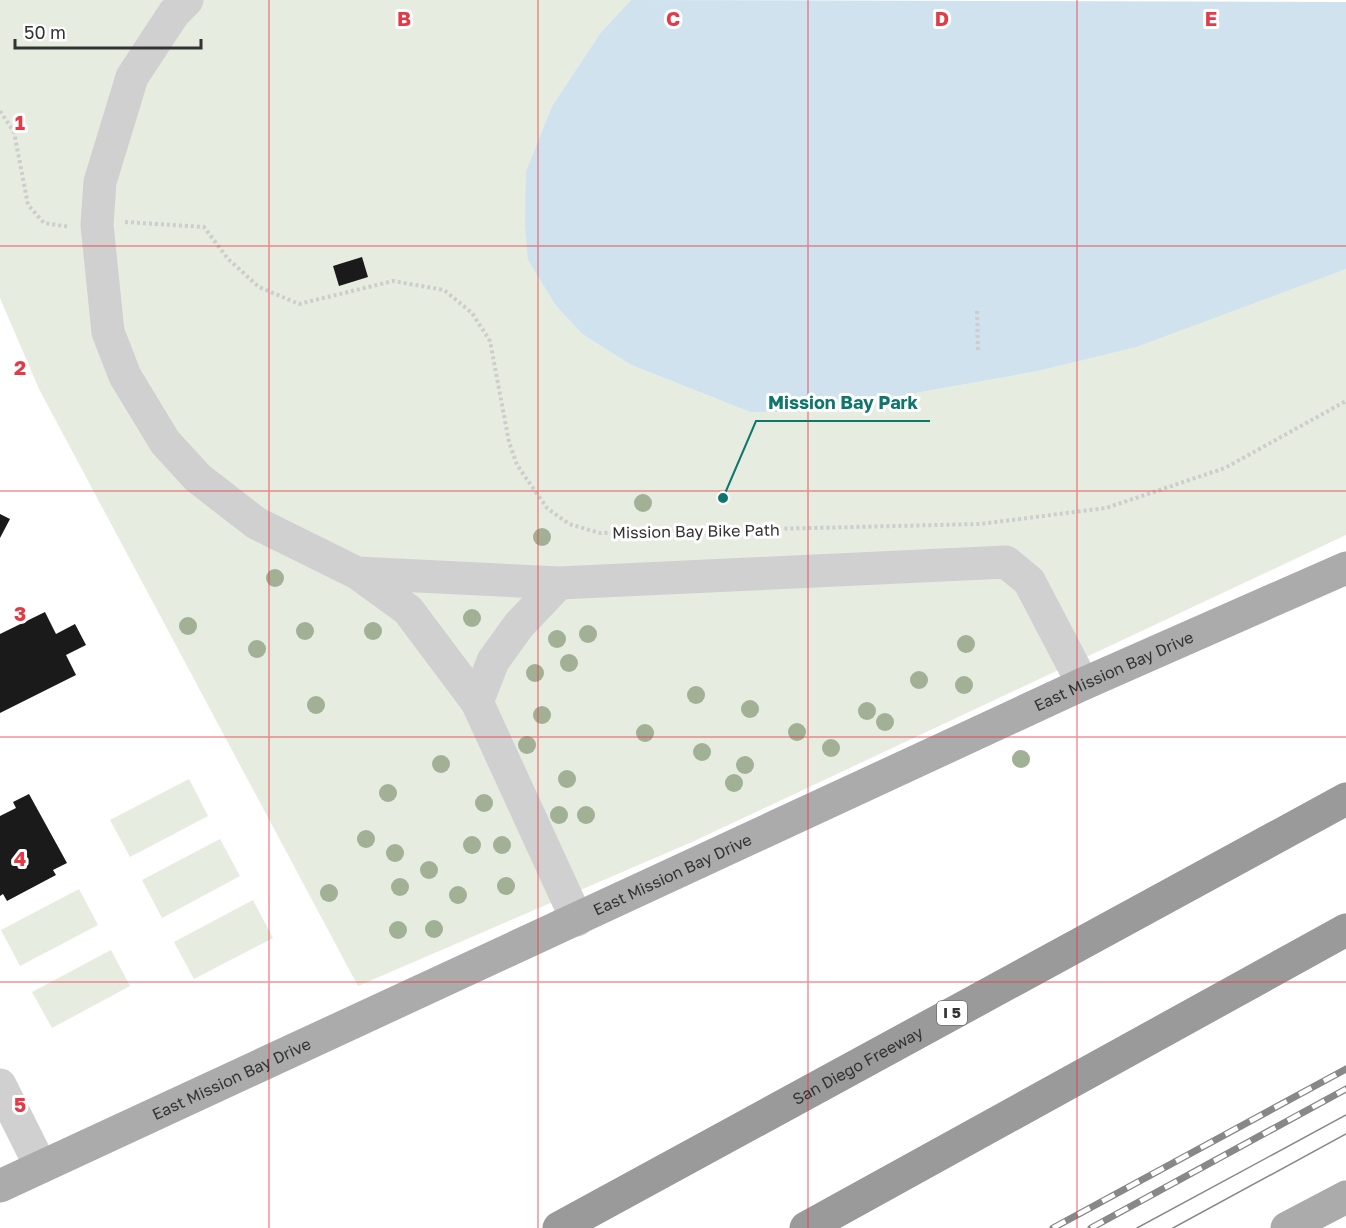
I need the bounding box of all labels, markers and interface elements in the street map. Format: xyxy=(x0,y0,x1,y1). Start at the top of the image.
text: B xyxy=(397,6,411,30)
text: C xyxy=(666,6,680,30)
text: D xyxy=(935,6,949,30)
text: E xyxy=(1205,6,1217,30)
scale bar xyxy=(15,12,201,50)
text: 50 m xyxy=(24,21,66,43)
text: 1 xyxy=(15,110,25,134)
text: 2 xyxy=(14,355,26,379)
callout: Mission Bay Park xyxy=(756,385,930,421)
text: Mission Bay Park xyxy=(768,391,919,413)
street label: Mission Bay Bike Path xyxy=(612,520,780,542)
text: 3 xyxy=(14,601,26,625)
street label: East Mission Bay Drive xyxy=(1031,627,1196,715)
street label: East Mission Bay Drive xyxy=(590,829,755,920)
text: 4 xyxy=(14,846,26,870)
road number: I 5 xyxy=(937,1001,967,1025)
street label: San Diego Freeway xyxy=(789,1022,926,1109)
street label: East Mission Bay Drive xyxy=(149,1033,314,1124)
text: 5 xyxy=(14,1092,26,1116)

